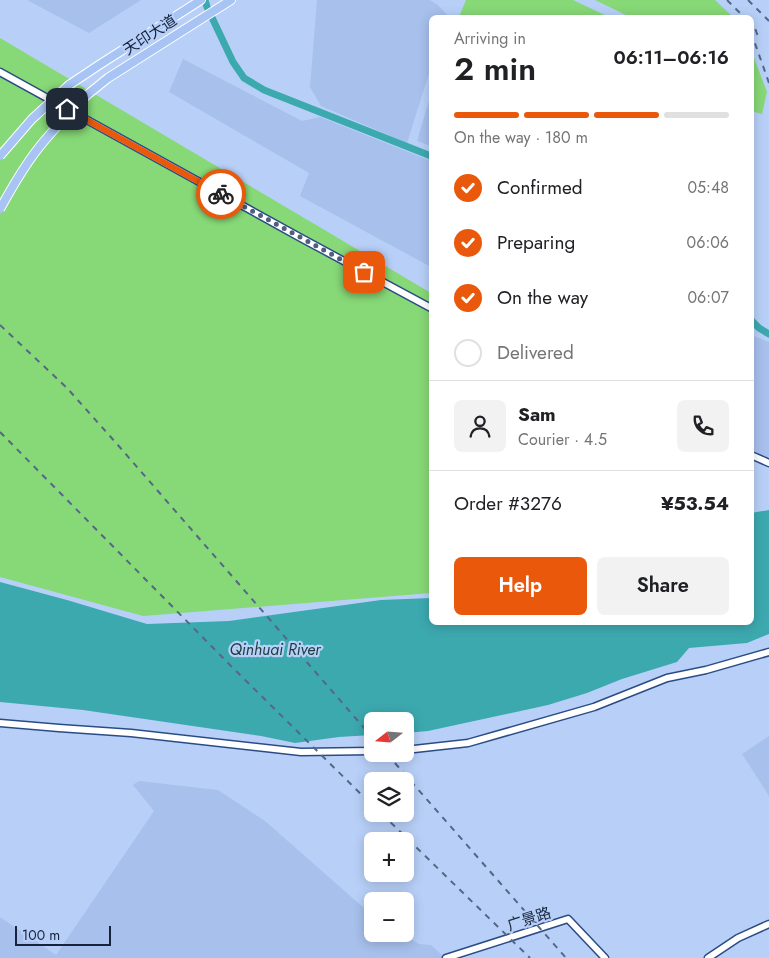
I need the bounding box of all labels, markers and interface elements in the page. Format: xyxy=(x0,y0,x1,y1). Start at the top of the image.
street label: 天印大道 xyxy=(119,9,181,61)
text: Arriving in xyxy=(454,27,526,50)
text: 06:11–06:16 xyxy=(613,44,729,71)
text: 2 min xyxy=(454,46,536,92)
pin xyxy=(46,88,88,130)
icon: home xyxy=(53,95,81,123)
text: On the way · 180 m xyxy=(454,126,588,149)
courier xyxy=(196,169,246,219)
icon: check xyxy=(454,174,482,202)
text: Confirmed xyxy=(497,174,583,201)
text: 05:48 xyxy=(688,176,729,199)
icon: bike xyxy=(207,180,235,208)
icon: check xyxy=(454,229,482,257)
text: Preparing xyxy=(497,229,575,256)
text: 06:06 xyxy=(687,231,729,254)
pin xyxy=(343,251,385,293)
icon: bag xyxy=(350,258,378,286)
icon: check xyxy=(454,284,482,312)
text: On the way xyxy=(497,284,588,311)
text: 06:07 xyxy=(687,286,729,309)
text: Delivered xyxy=(497,339,574,366)
button: person xyxy=(454,400,506,452)
button: phone xyxy=(677,400,729,452)
text: Sam xyxy=(518,401,556,428)
text: Courier · 4.5 xyxy=(518,428,607,451)
text: Order #3276 xyxy=(454,490,562,517)
text: ¥53.54 xyxy=(661,490,729,517)
button: Help xyxy=(454,557,587,615)
button: Share xyxy=(597,557,729,615)
water label: Qinhuai River xyxy=(229,638,322,661)
north arrow xyxy=(364,712,414,762)
map controls xyxy=(364,712,414,942)
button: layers xyxy=(364,772,414,822)
button: + xyxy=(364,832,414,882)
button: − xyxy=(364,892,414,942)
street label: 广景路 xyxy=(504,902,554,936)
scale bar xyxy=(15,923,111,946)
text: 100 m xyxy=(22,925,60,945)

